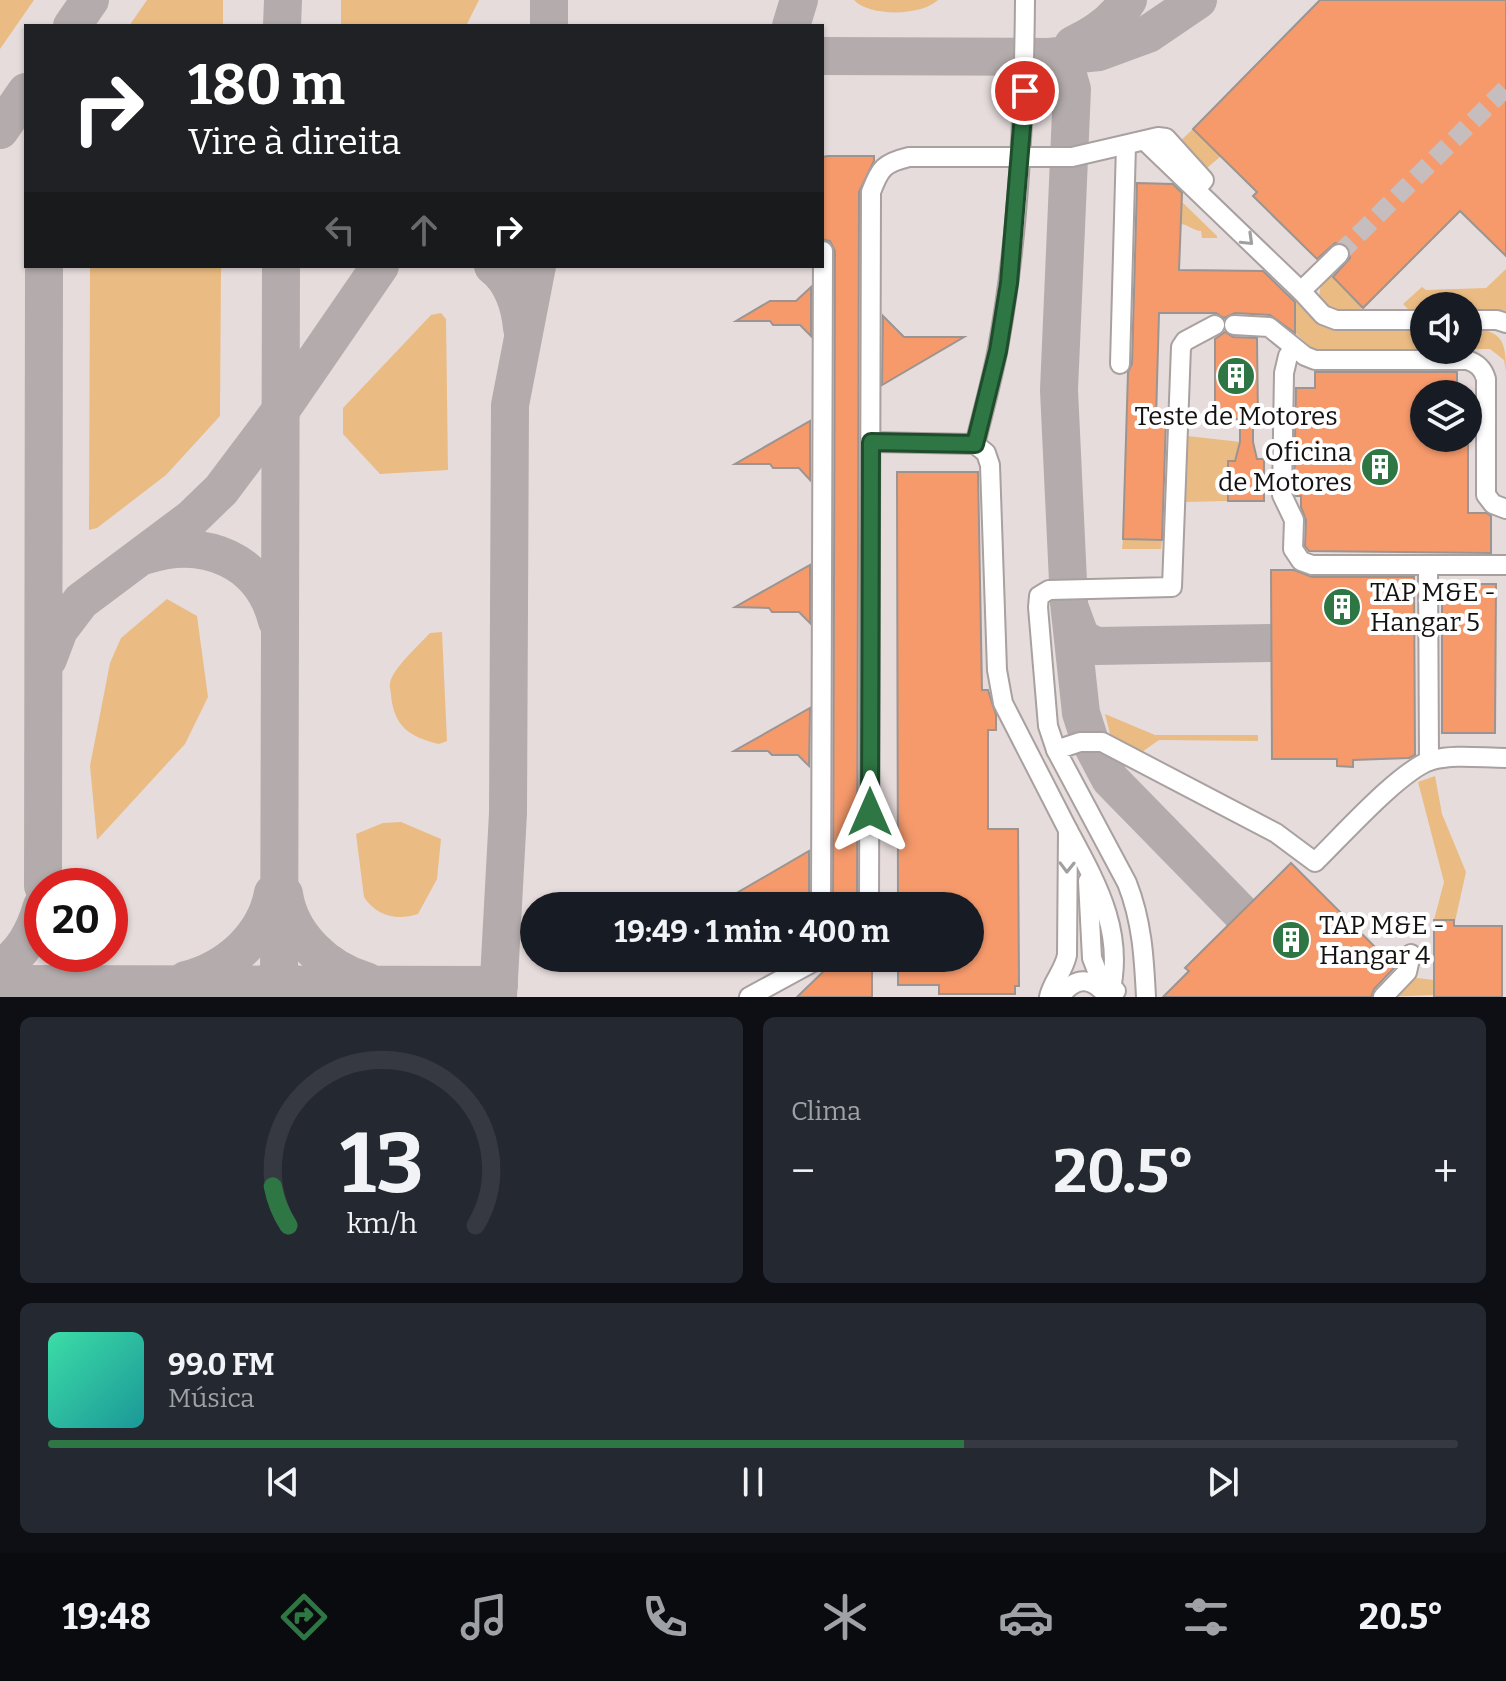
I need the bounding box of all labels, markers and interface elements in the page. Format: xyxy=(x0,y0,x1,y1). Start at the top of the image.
text: 180 m xyxy=(188,52,345,119)
icon: right xyxy=(56,56,160,160)
pin xyxy=(991,57,1059,125)
icon: arrive xyxy=(1003,69,1047,113)
text: Vire à direita xyxy=(188,120,401,164)
icon: left xyxy=(318,208,362,252)
icon: ahead xyxy=(402,208,446,252)
icon: right xyxy=(486,208,530,252)
one-way arrow xyxy=(1239,231,1253,245)
map controls xyxy=(1410,292,1482,452)
button: sound xyxy=(1410,292,1482,364)
building icon: Teste de Motores xyxy=(1215,355,1257,397)
button: layers xyxy=(1410,380,1482,452)
place label: Teste de Motores xyxy=(1134,401,1338,432)
place label: Oficina de Motores xyxy=(1218,437,1352,498)
building icon: Oficina de Motores xyxy=(1359,446,1401,488)
place label: TAP M&E - Hangar 5 xyxy=(1370,577,1496,638)
building icon: TAP M&E - Hangar 5 xyxy=(1321,586,1363,628)
position arrow xyxy=(828,770,912,854)
one-way arrow xyxy=(1059,861,1076,874)
speed limit sign: 20 xyxy=(24,868,128,972)
place label: TAP M&E - Hangar 4 xyxy=(1319,910,1445,971)
text: 19:49 · 1 min · 400 m xyxy=(614,914,890,950)
building icon: TAP M&E - Hangar 4 xyxy=(1270,919,1312,961)
text: Clima xyxy=(791,1096,861,1127)
text: 13 xyxy=(340,1114,423,1214)
text: 20.5° xyxy=(1053,1136,1195,1208)
text: − xyxy=(791,1145,815,1198)
text: + xyxy=(1433,1145,1458,1198)
text: km/h xyxy=(346,1206,417,1241)
text: 99.0 FM xyxy=(168,1347,274,1383)
text: Música xyxy=(168,1383,255,1414)
icon: previous xyxy=(261,1460,305,1504)
icon: pause xyxy=(731,1460,775,1504)
icon: next xyxy=(1201,1460,1245,1504)
icon: directions xyxy=(276,1589,332,1645)
icon: music xyxy=(456,1589,512,1645)
icon: phone xyxy=(637,1589,693,1645)
icon: climate xyxy=(817,1589,873,1645)
icon: car xyxy=(998,1589,1054,1645)
icon: filters xyxy=(1178,1589,1234,1645)
text: 19:48 xyxy=(62,1595,151,1639)
text: 20.5° xyxy=(1359,1595,1444,1639)

